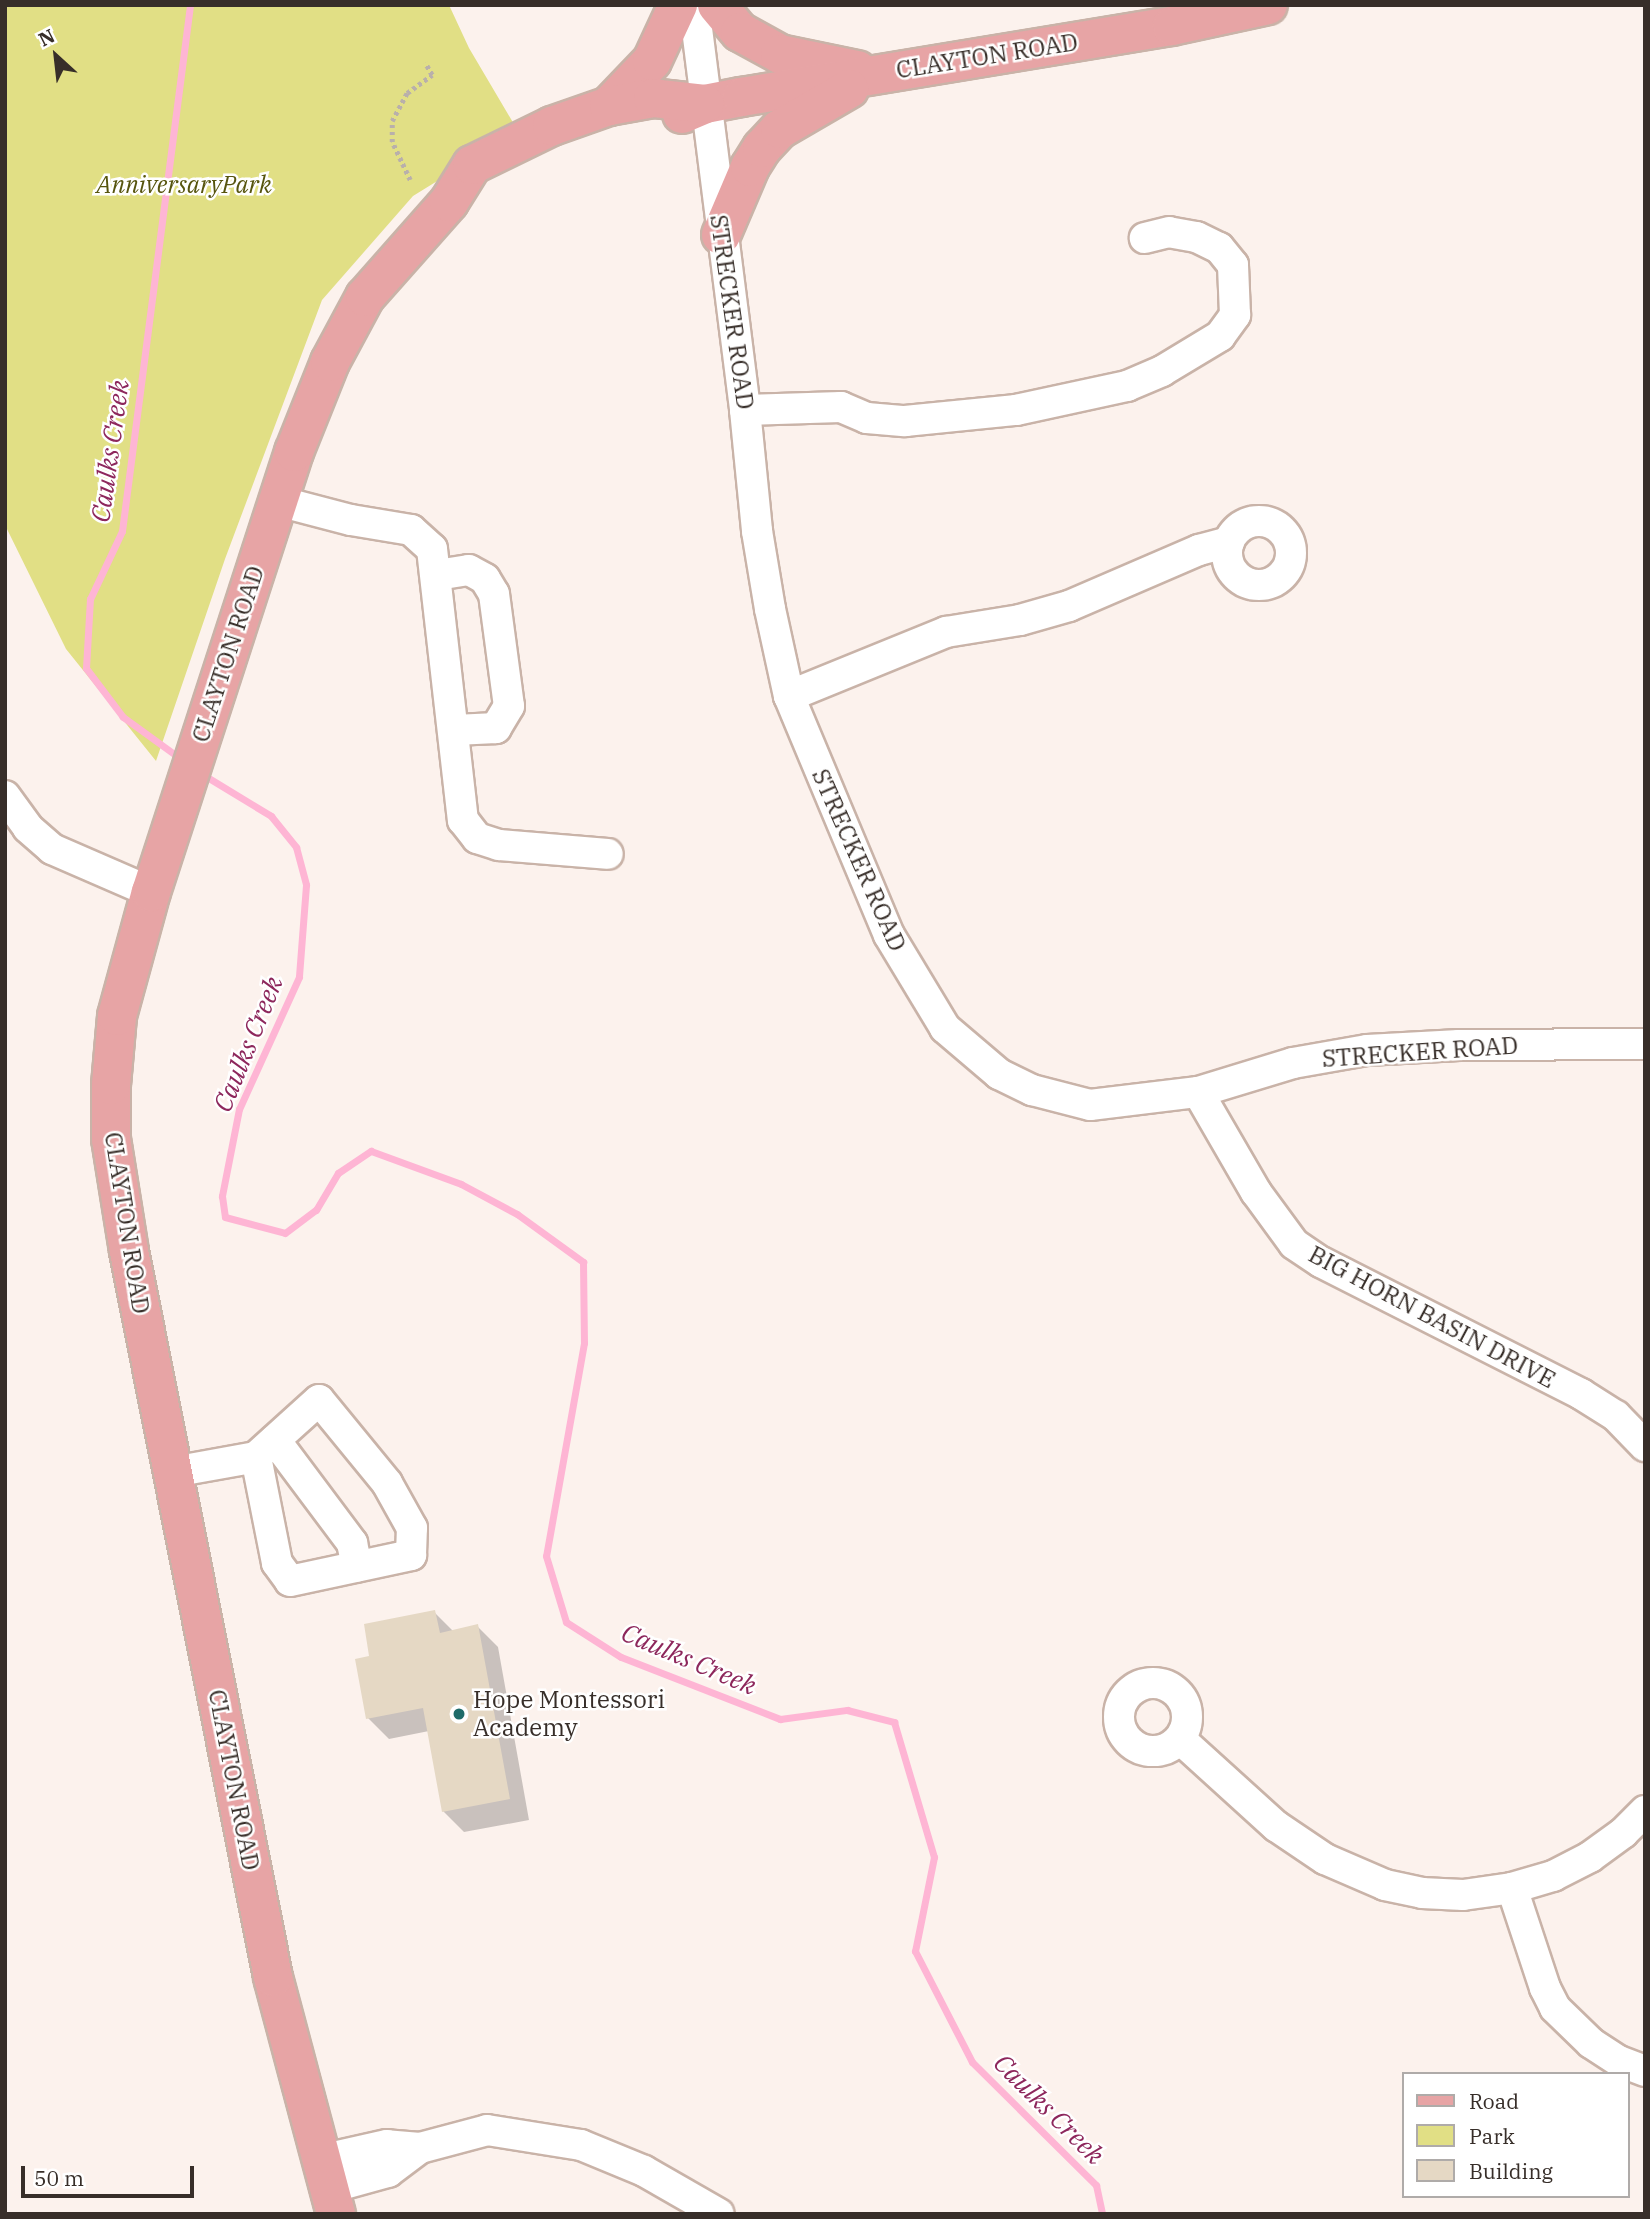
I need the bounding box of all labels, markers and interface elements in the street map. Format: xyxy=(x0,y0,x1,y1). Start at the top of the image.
north arrow xyxy=(21,21,91,91)
text: N xyxy=(34,23,59,51)
street label: CLAYTON ROAD xyxy=(894,27,1080,85)
park label: AnniversaryPark xyxy=(96,171,272,199)
street label: STRECKER ROAD xyxy=(704,213,760,411)
water label: Caulks Creek xyxy=(85,378,135,524)
street label: CLAYTON ROAD xyxy=(186,562,270,746)
street label: STRECKER ROAD xyxy=(806,764,912,956)
water label: Caulks Creek xyxy=(207,972,289,1116)
street label: STRECKER ROAD xyxy=(1321,1031,1519,1073)
street label: CLAYTON ROAD xyxy=(98,1130,156,1316)
street label: BIG HORN BASIN DRIVE xyxy=(1304,1240,1560,1394)
water label: Caulks Creek xyxy=(617,1617,761,1701)
place label: Hope Montessori Academy xyxy=(473,1686,665,1742)
street label: CLAYTON ROAD xyxy=(202,1687,266,1873)
marker: Hope Montessori Academy xyxy=(451,1706,467,1722)
water label: Caulks Creek xyxy=(987,2047,1111,2171)
legend xyxy=(1402,2072,1629,2198)
text: Road xyxy=(1469,2087,1519,2115)
text: Park xyxy=(1469,2122,1515,2150)
scale bar xyxy=(24,2152,198,2196)
text: Building xyxy=(1469,2157,1553,2185)
text: 50 m xyxy=(34,2164,84,2192)

